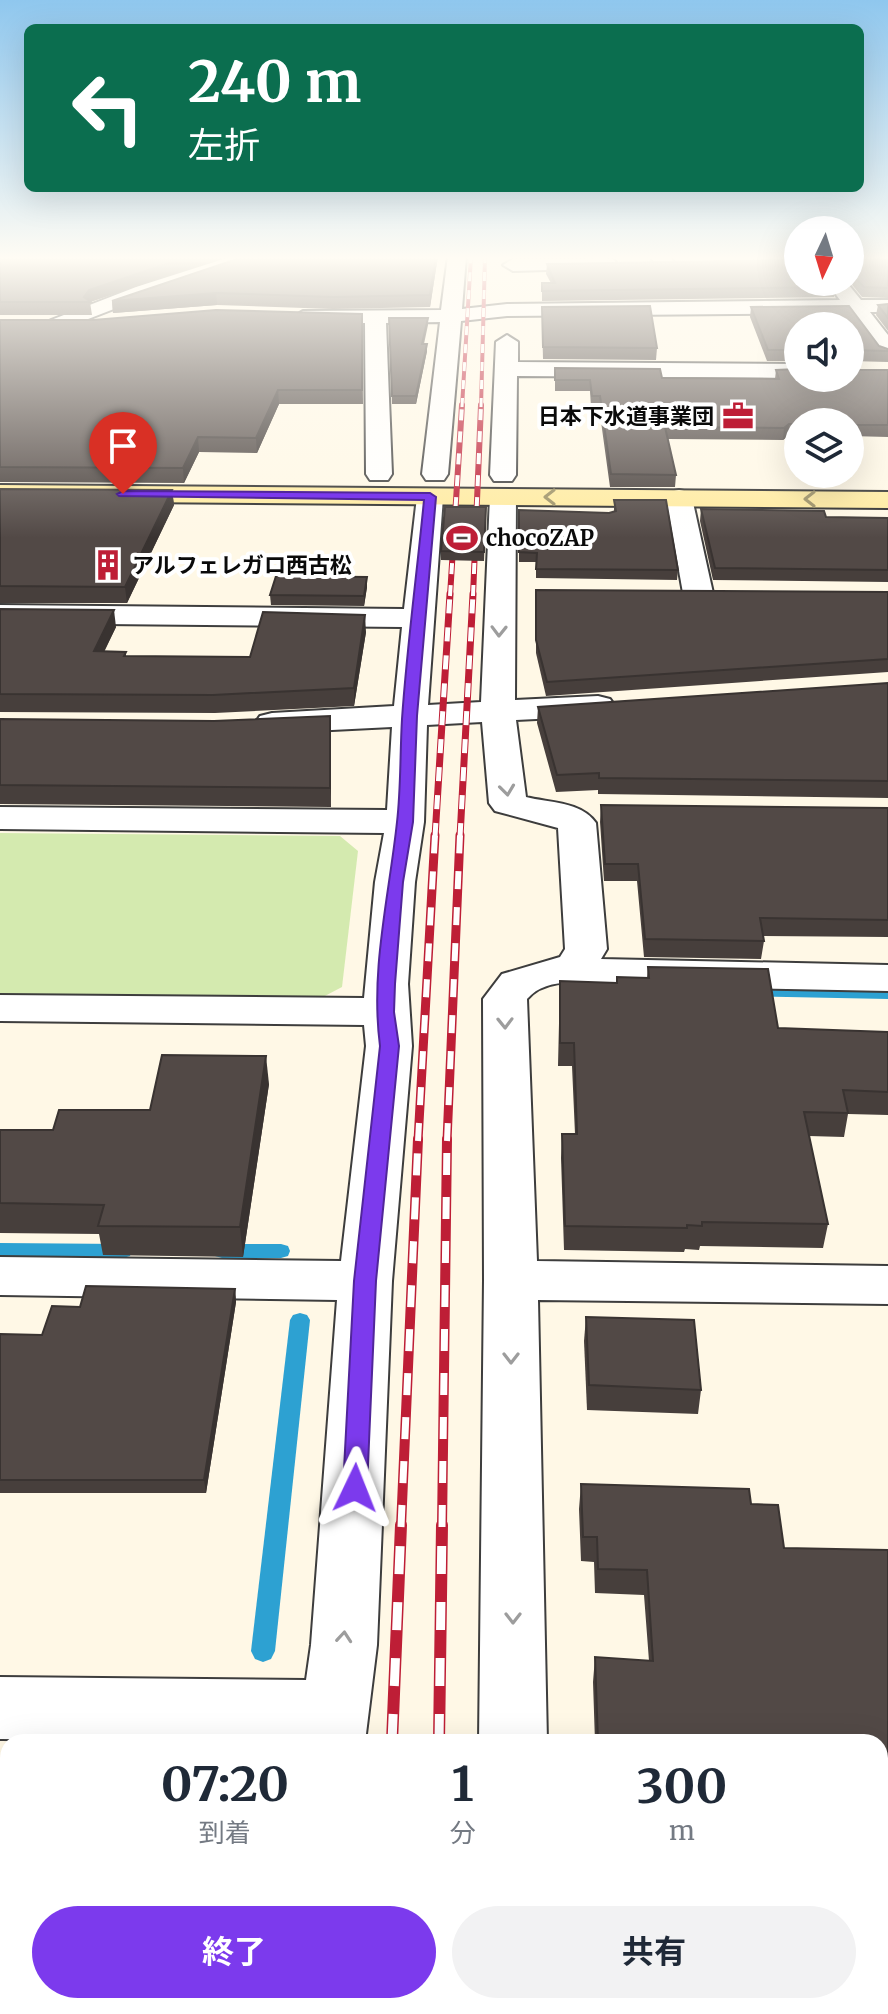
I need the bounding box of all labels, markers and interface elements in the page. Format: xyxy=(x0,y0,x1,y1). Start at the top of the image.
text: 240 m xyxy=(188,47,361,117)
icon: left xyxy=(56,56,160,160)
text: 左折 xyxy=(188,123,260,168)
north arrow xyxy=(784,216,864,296)
map controls xyxy=(784,216,864,488)
button: sound xyxy=(784,312,864,392)
office icon: 日本下水道事業団 xyxy=(721,399,755,433)
place label: 日本下水道事業団 xyxy=(538,402,714,430)
button: layers xyxy=(784,408,864,488)
pin xyxy=(89,412,157,494)
icon: arrive xyxy=(101,424,145,468)
one-way arrow xyxy=(543,488,556,506)
one-way arrow xyxy=(803,490,816,508)
sports icon: chocoZAP xyxy=(445,521,479,555)
place label: chocoZAP xyxy=(486,524,594,552)
building icon: アルフェレガロ西古松 xyxy=(91,548,125,582)
place label: アルフェレガロ西古松 xyxy=(132,551,352,579)
one-way arrow xyxy=(490,625,508,638)
one-way arrow xyxy=(498,783,515,796)
one-way arrow xyxy=(496,1017,513,1030)
one-way arrow xyxy=(502,1352,520,1365)
position arrow xyxy=(313,1446,397,1530)
one-way arrow xyxy=(504,1612,521,1625)
one-way arrow xyxy=(335,1630,352,1643)
text: 07:20 xyxy=(161,1754,289,1814)
text: 1 xyxy=(452,1754,474,1814)
text: 300 xyxy=(636,1756,727,1816)
text: m xyxy=(669,1814,695,1847)
text: 到着 xyxy=(199,1816,251,1849)
text: 分 xyxy=(450,1816,476,1849)
button: 終了 xyxy=(32,1906,436,1998)
button: 共有 xyxy=(452,1906,856,1998)

